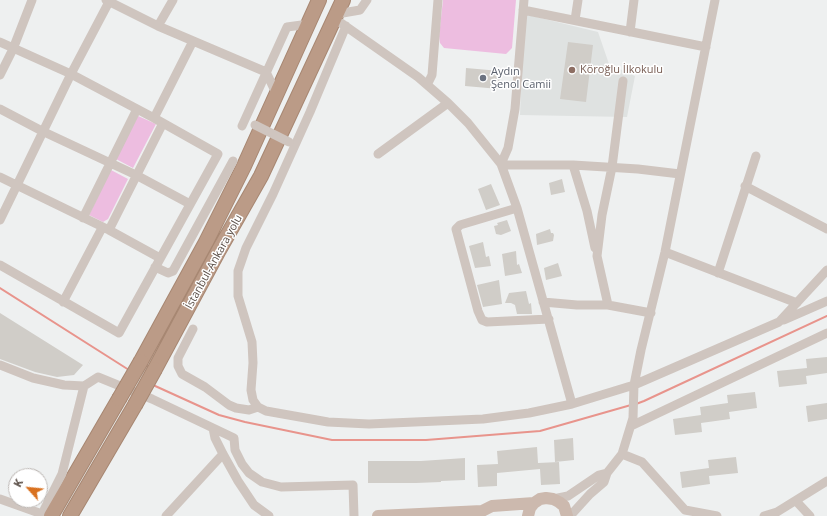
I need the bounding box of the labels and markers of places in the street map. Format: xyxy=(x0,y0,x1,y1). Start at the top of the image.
place label: Köroğlu İlkokulu xyxy=(580,63,663,77)
place label: Aydın Şenol Camii xyxy=(491,65,551,91)
marker: Köroğlu İlkokulu xyxy=(567,65,577,75)
marker: Aydın Şenol Camii xyxy=(478,73,488,83)

